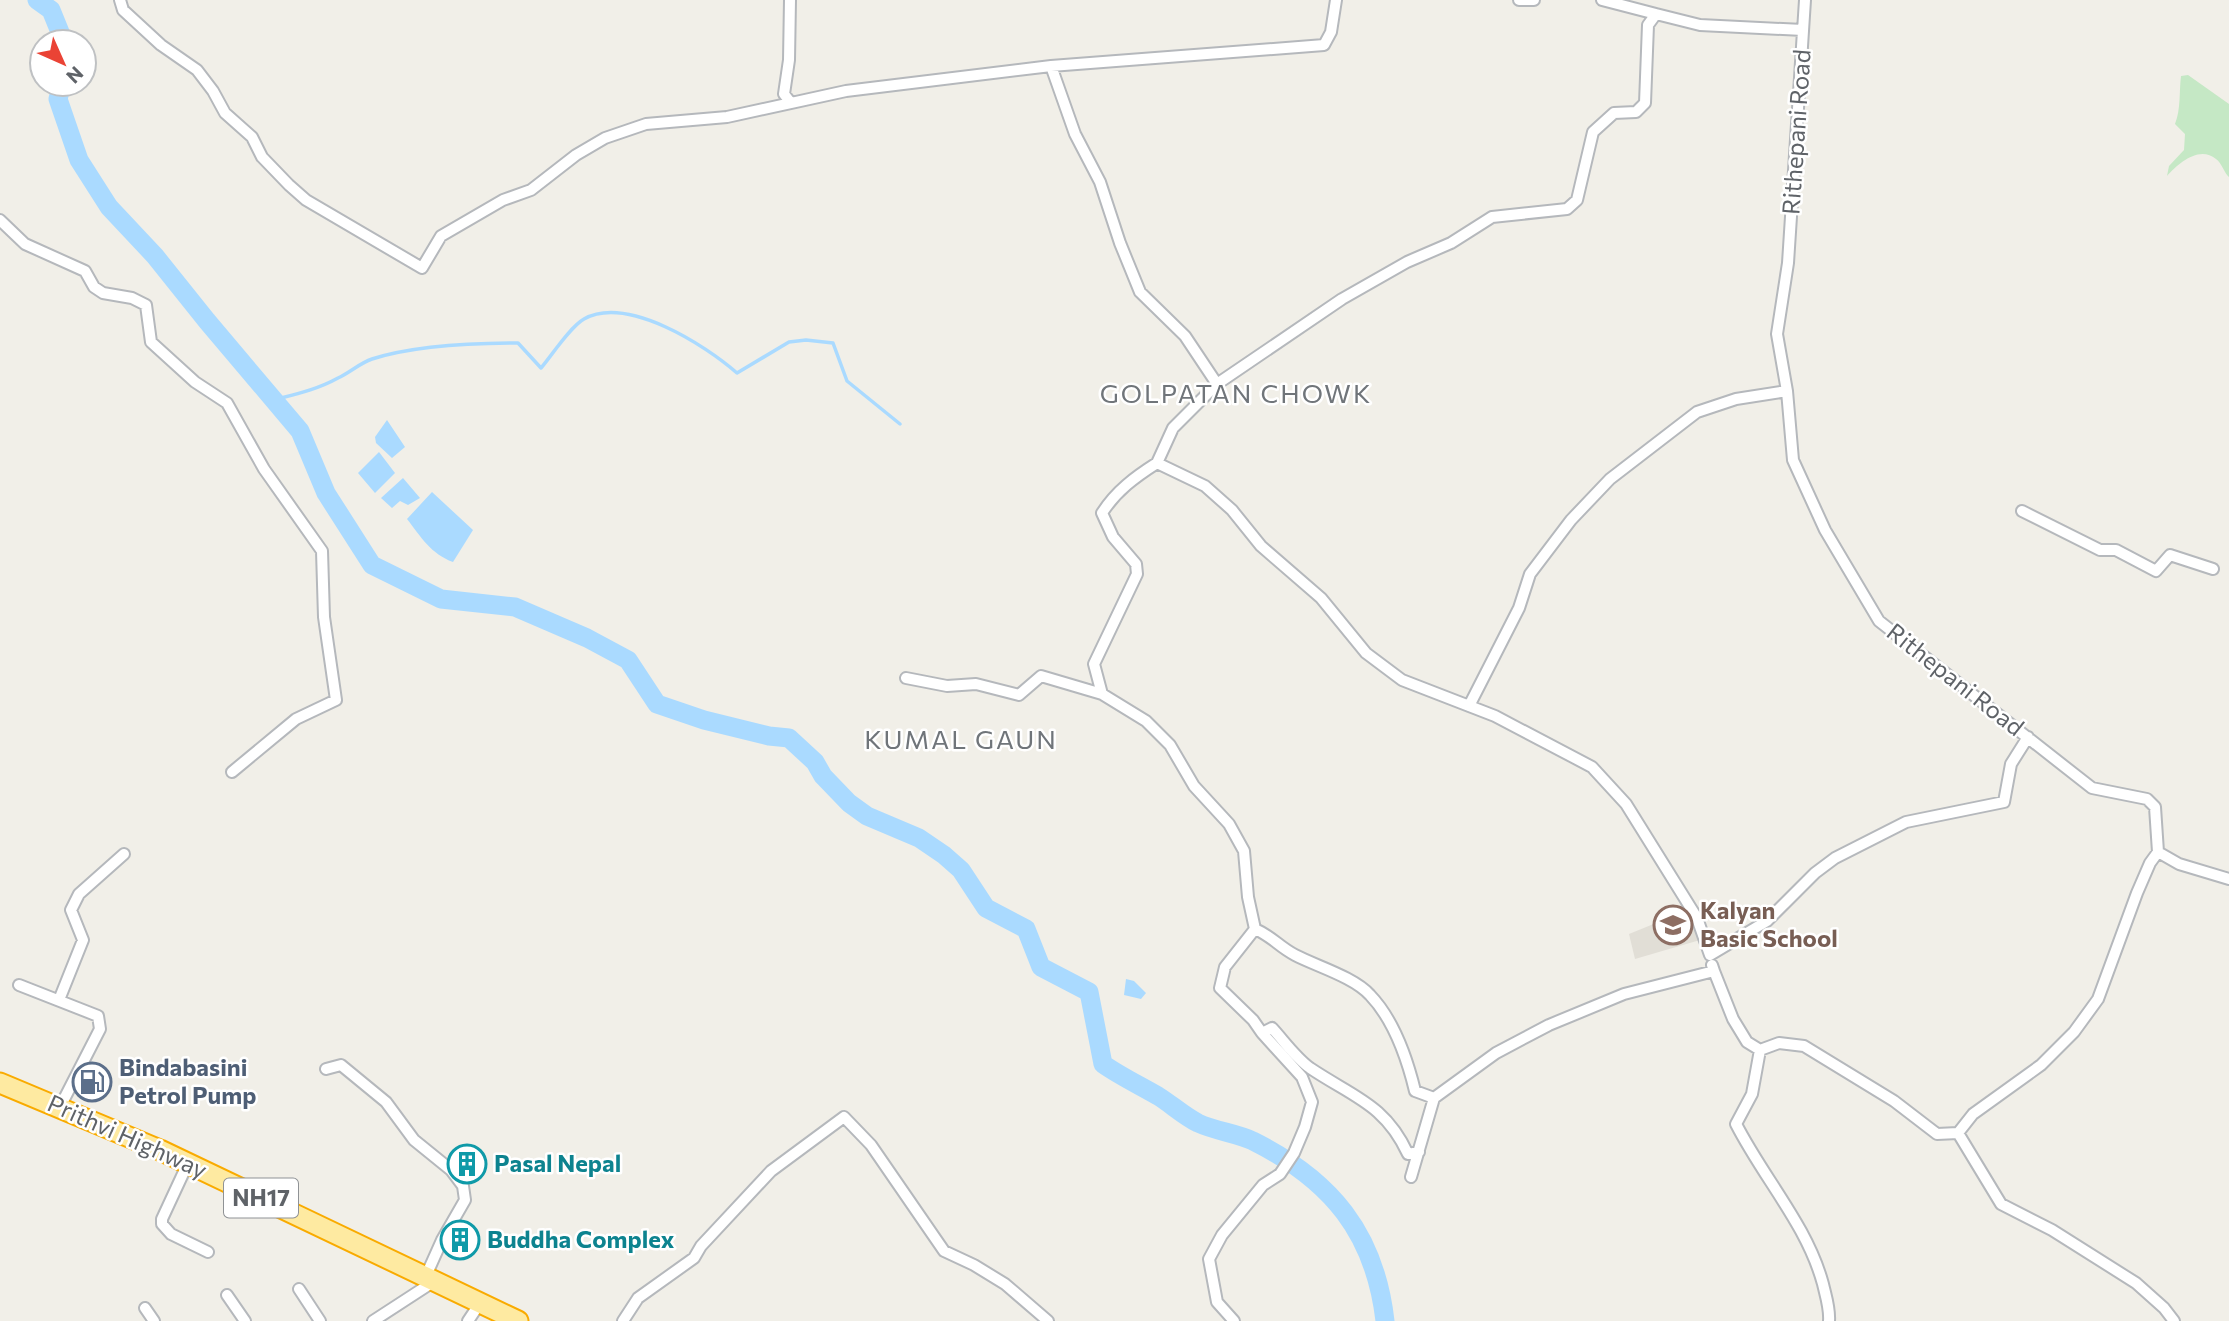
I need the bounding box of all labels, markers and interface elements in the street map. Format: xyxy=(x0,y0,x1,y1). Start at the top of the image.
north arrow xyxy=(28,28,98,98)
street label: Rithepani Road xyxy=(1775,48,1816,216)
text: N xyxy=(62,62,89,89)
district label: GOLPATAN CHOWK xyxy=(1100,377,1372,408)
street label: Rithepani Road xyxy=(1882,616,2030,741)
district label: KUMAL GAUN xyxy=(864,723,1058,754)
place label: Kalyan Basic School xyxy=(1700,895,1838,952)
school or university icon: Kalyan Basic School xyxy=(1652,904,1694,946)
place label: Bindabasini Petrol Pump xyxy=(119,1052,256,1109)
fuel station icon: Bindabasini Petrol Pump xyxy=(71,1061,113,1103)
street label: Prithvi Highway xyxy=(43,1087,212,1184)
building icon: Pasal Nepal xyxy=(446,1143,488,1185)
place label: Pasal Nepal xyxy=(494,1148,621,1177)
road number: NH17 xyxy=(224,1178,298,1218)
building icon: Buddha Complex xyxy=(439,1219,481,1261)
place label: Buddha Complex xyxy=(487,1224,675,1253)

